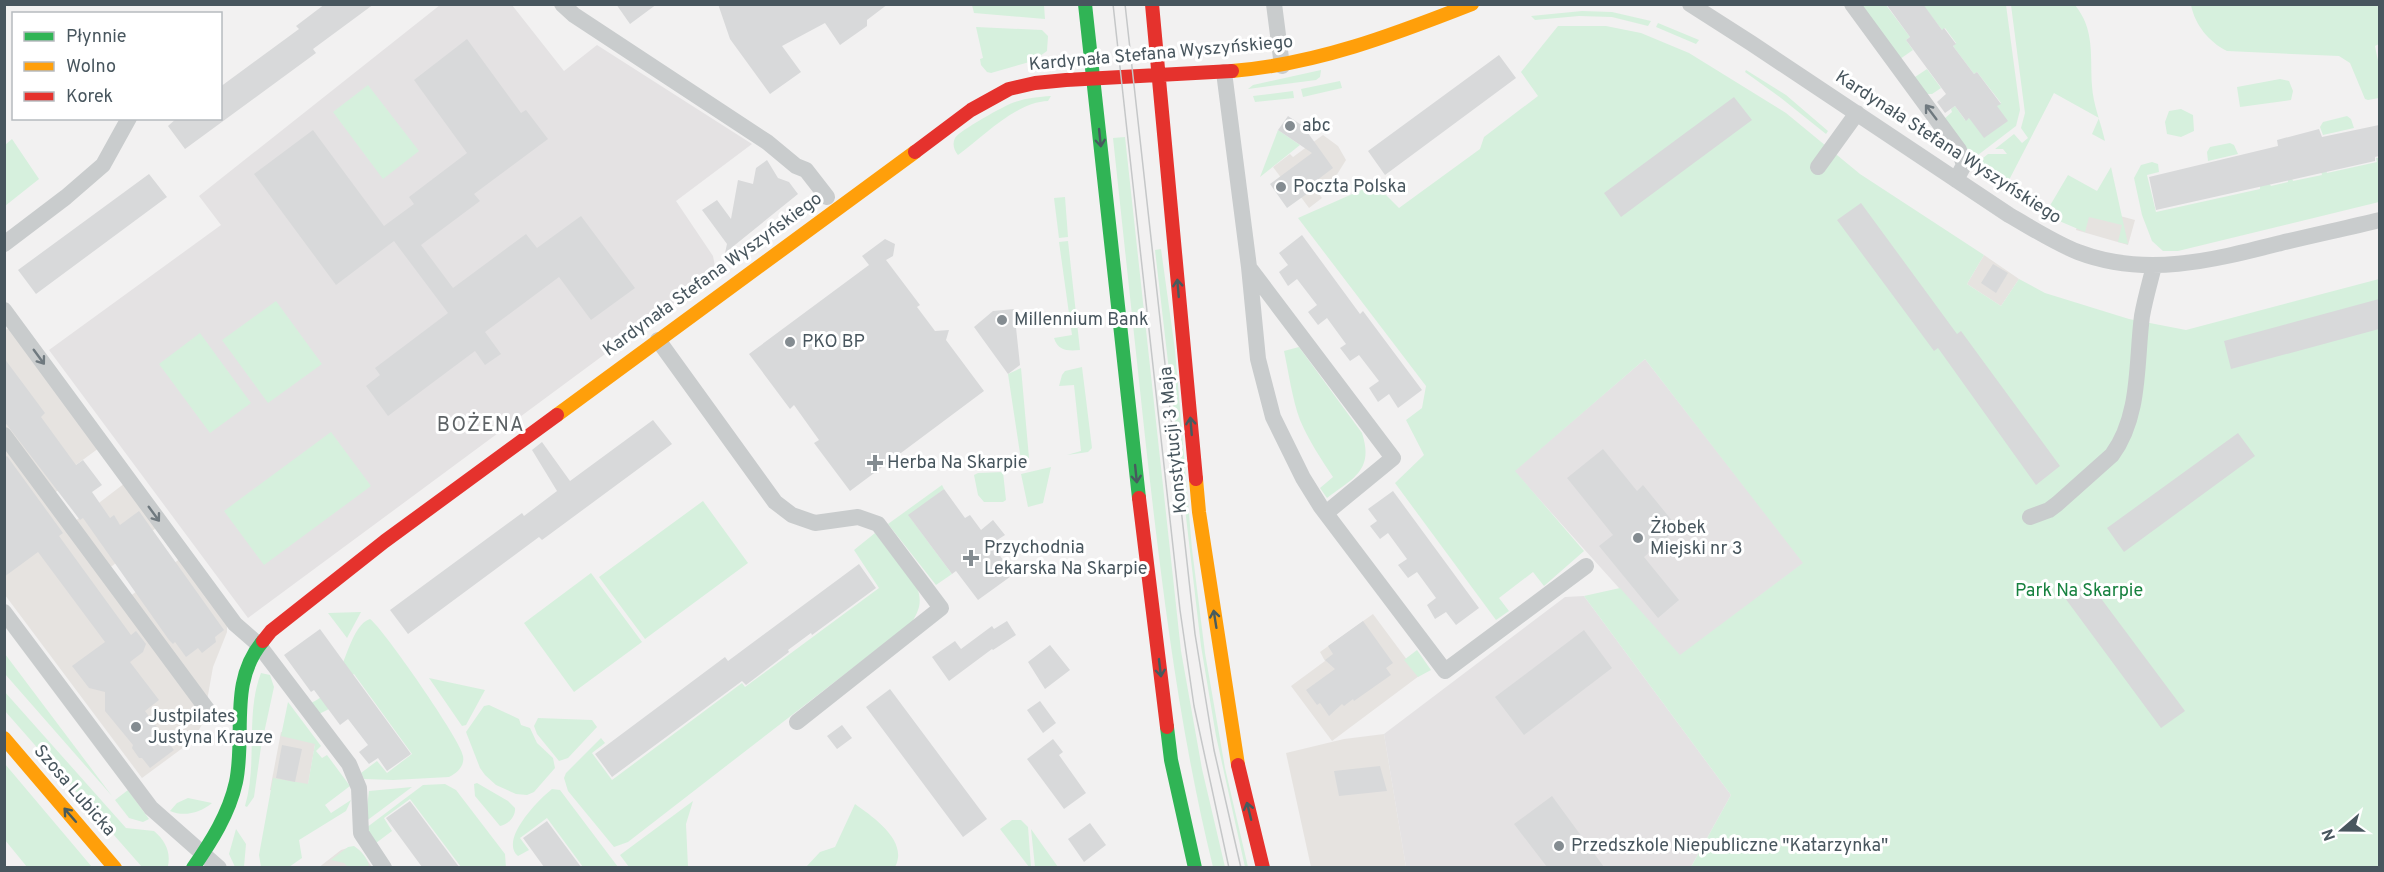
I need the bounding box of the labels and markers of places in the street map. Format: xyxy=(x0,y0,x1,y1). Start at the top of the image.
place label: abc xyxy=(1302,115,1331,138)
marker: abc xyxy=(1283,119,1297,133)
place label: Poczta Polska xyxy=(1293,176,1406,199)
marker: Poczta Polska xyxy=(1274,180,1288,194)
place label: Millennium Bank xyxy=(1014,309,1149,332)
marker: Millennium Bank xyxy=(995,313,1009,327)
place label: PKO BP xyxy=(802,331,865,354)
marker: PKO BP xyxy=(783,335,797,349)
place label: Herba Na Skarpie xyxy=(887,452,1027,475)
marker: Herba Na Skarpie xyxy=(868,456,882,470)
place label: Żłobek Miejski nr 3 xyxy=(1650,515,1743,561)
marker: Żłobek Miejski nr 3 xyxy=(1631,531,1645,545)
place label: Przychodnia Lekarska Na Skarpie xyxy=(984,537,1147,581)
marker: Przychodnia Lekarska Na Skarpie xyxy=(962,549,980,567)
place label: Justpilates Justyna Krauze xyxy=(148,706,273,750)
marker: Justpilates Justyna Krauze xyxy=(129,720,143,734)
place label: Przedszkole Niepubliczne "Katarzynka" xyxy=(1571,835,1888,858)
marker: Przedszkole Niepubliczne "Katarzynka" xyxy=(1552,839,1566,853)

